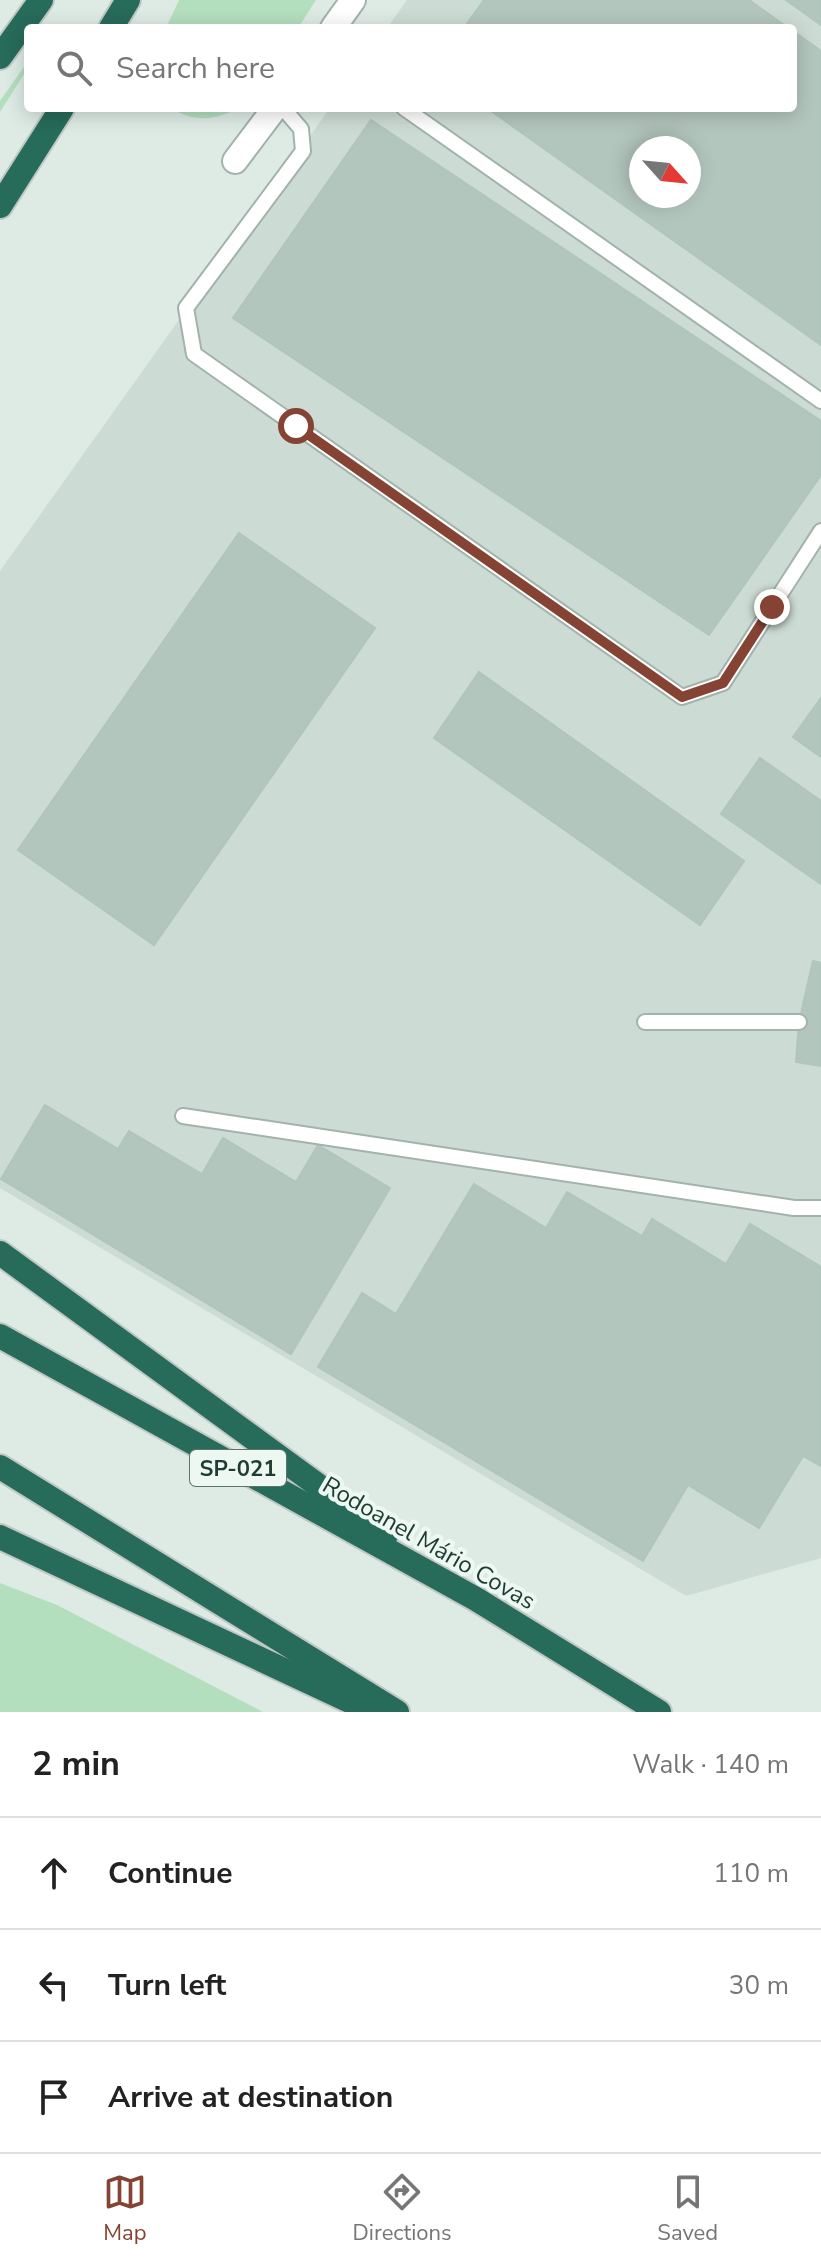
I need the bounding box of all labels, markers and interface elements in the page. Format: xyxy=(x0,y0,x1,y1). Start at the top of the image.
search box xyxy=(24,24,797,112)
icon: search xyxy=(52,46,96,90)
text: Search here xyxy=(116,48,275,89)
north arrow xyxy=(629,136,701,208)
route start xyxy=(278,408,314,444)
route end xyxy=(754,589,790,625)
road number: SP-021 xyxy=(190,1450,286,1486)
street label: Rodoanel Mário Covas xyxy=(317,1469,541,1617)
text: 2 min xyxy=(32,1741,120,1787)
text: Walk · 140 m xyxy=(632,1747,789,1782)
icon: ahead xyxy=(32,1851,76,1895)
text: Continue xyxy=(108,1853,233,1894)
text: 110 m xyxy=(713,1856,789,1891)
icon: left xyxy=(32,1963,76,2007)
text: Turn left xyxy=(108,1965,226,2006)
text: 30 m xyxy=(729,1968,789,2003)
icon: arrive xyxy=(32,2075,76,2119)
text: Arrive at destination xyxy=(108,2077,393,2118)
tab: Map xyxy=(103,2170,147,2248)
tab: Directions xyxy=(353,2170,452,2248)
tab: Saved xyxy=(657,2170,718,2248)

